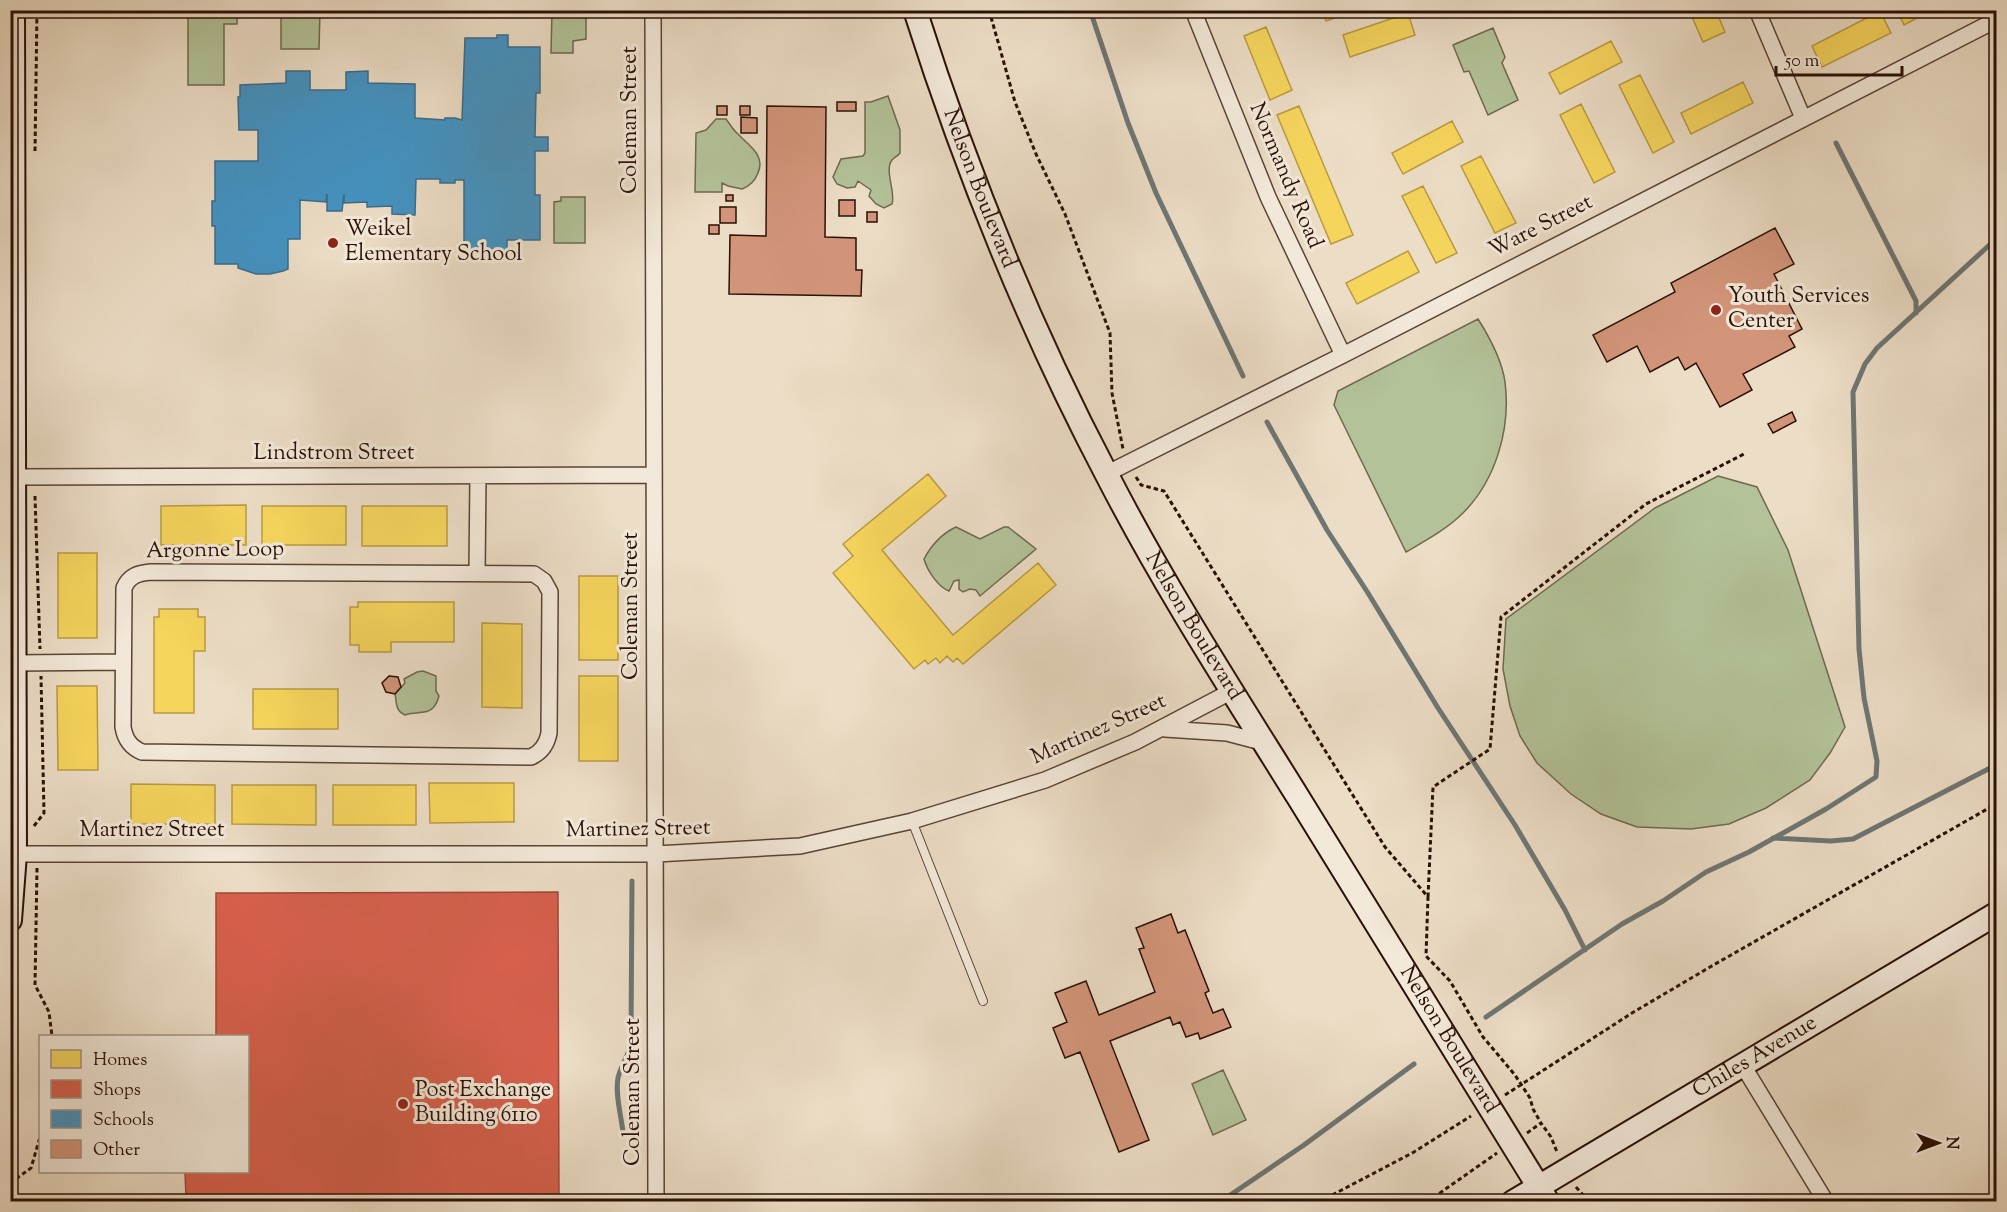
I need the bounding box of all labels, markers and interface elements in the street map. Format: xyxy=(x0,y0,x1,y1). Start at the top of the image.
scale bar xyxy=(1776,39,1902,77)
street label: Coleman Street xyxy=(615,46,647,194)
text: 50 m xyxy=(1784,49,1820,75)
street label: Normandy Road xyxy=(1240,98,1330,254)
street label: Nelson Boulevard xyxy=(934,105,1024,274)
street label: Ware Street xyxy=(1483,187,1599,267)
place label: Weikel Elementary School xyxy=(345,214,522,271)
marker: Weikel Elementary School xyxy=(326,236,340,250)
place label: Youth Services Center xyxy=(1728,281,1869,338)
marker: Youth Services Center xyxy=(1709,303,1723,317)
street label: Lindstrom Street xyxy=(254,438,415,470)
street label: Coleman Street xyxy=(616,532,648,680)
street label: Argonne Loop xyxy=(146,534,284,568)
street label: Nelson Boulevard xyxy=(1136,546,1250,707)
street label: Martinez Street xyxy=(1026,686,1172,774)
street label: Martinez Street xyxy=(565,813,711,847)
street label: Martinez Street xyxy=(80,815,225,847)
street label: Nelson Boulevard xyxy=(1391,960,1506,1120)
street label: Chiles Avenue xyxy=(1687,1008,1824,1107)
street label: Coleman Street xyxy=(618,1018,650,1166)
legend xyxy=(39,1035,249,1173)
text: Homes xyxy=(93,1048,147,1074)
place label: Post Exchange Building 6110 xyxy=(415,1075,551,1132)
text: Shops xyxy=(93,1078,141,1104)
marker: Post Exchange Building 6110 xyxy=(396,1097,410,1111)
text: Schools xyxy=(93,1108,154,1134)
north arrow xyxy=(1908,1113,1968,1173)
text: N xyxy=(1939,1137,1962,1150)
text: Other xyxy=(93,1138,140,1164)

